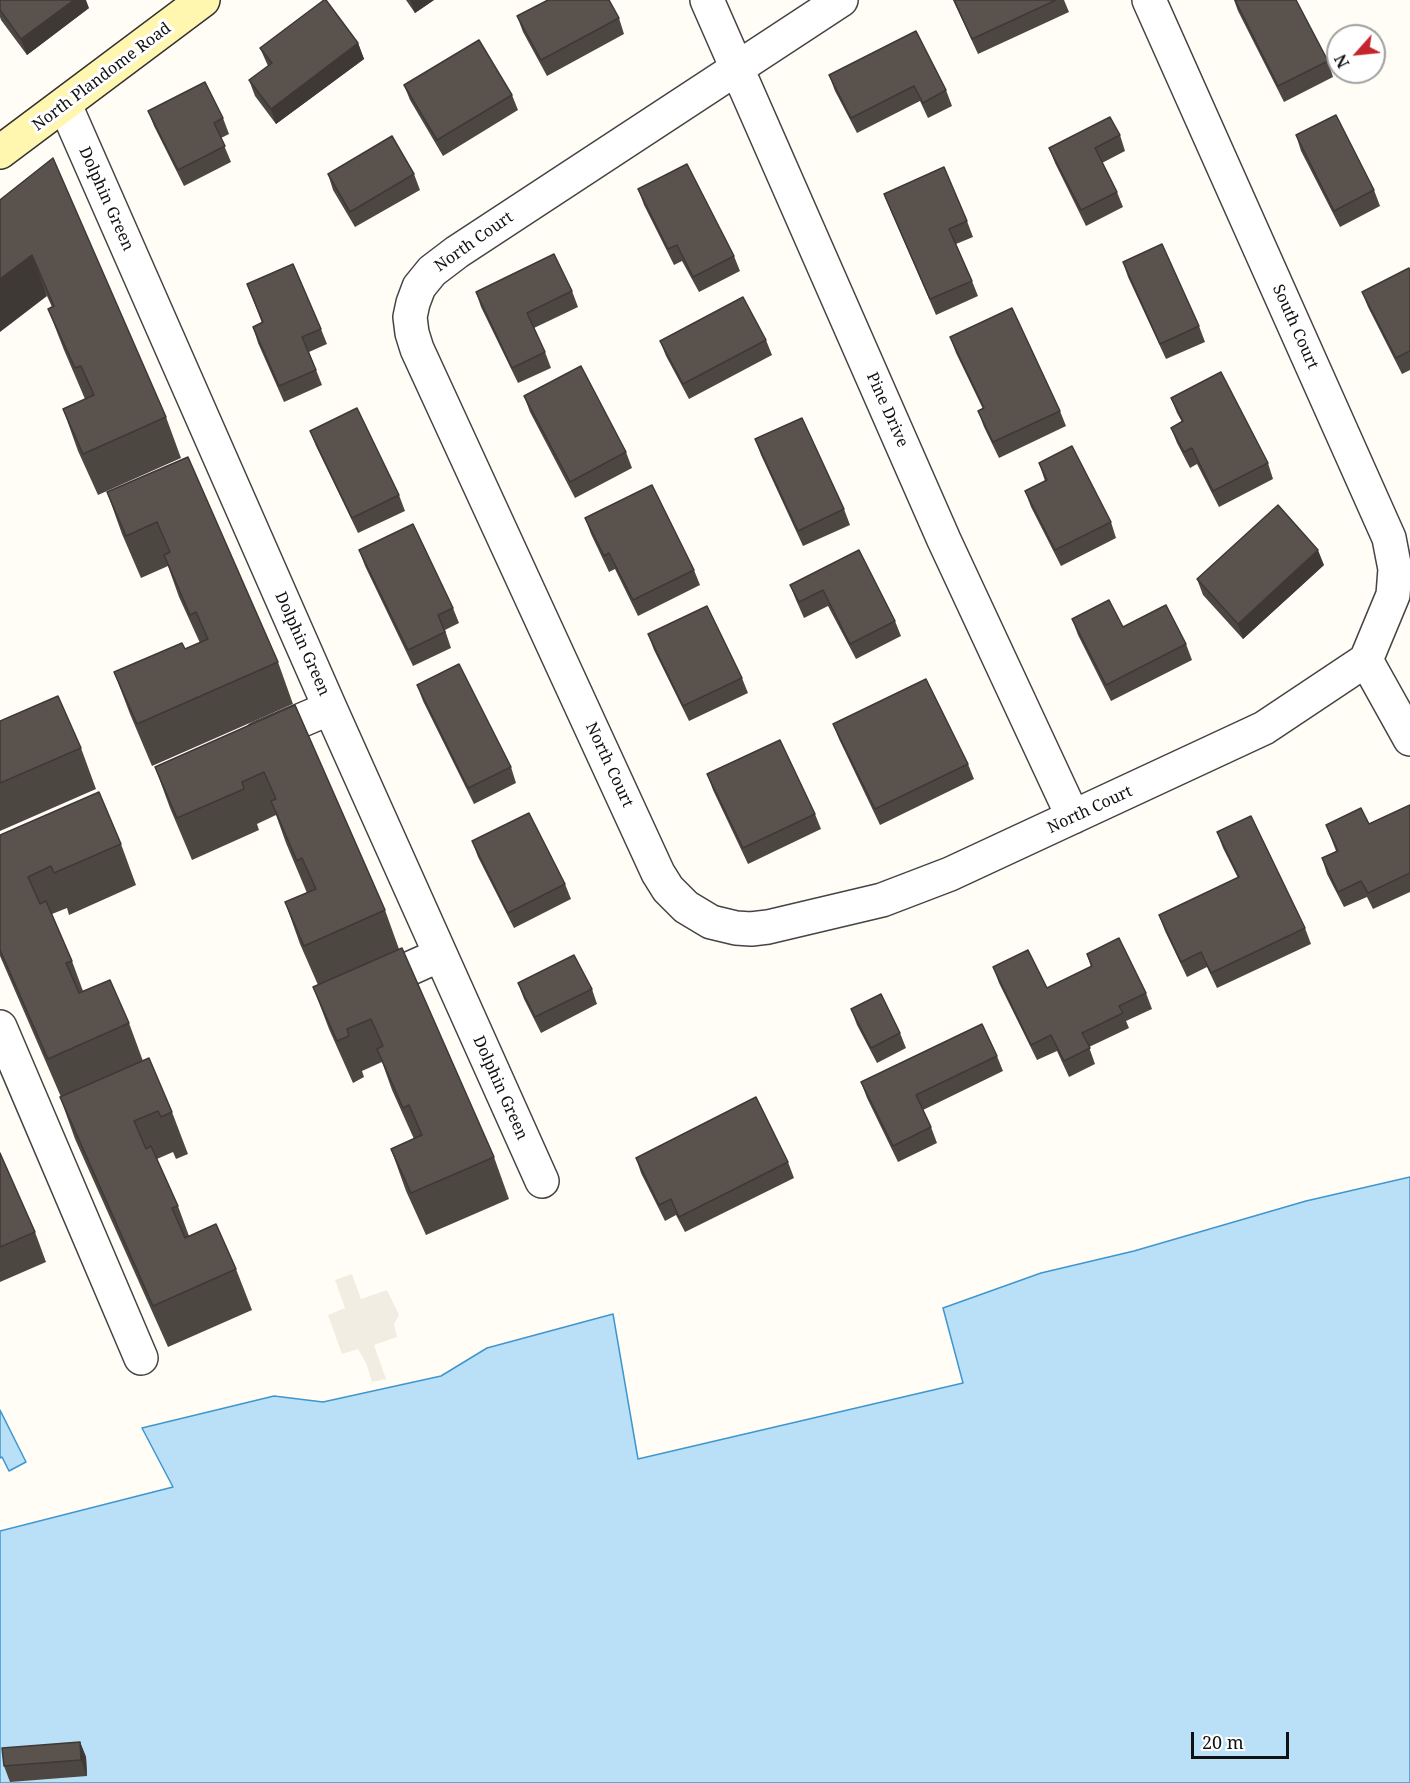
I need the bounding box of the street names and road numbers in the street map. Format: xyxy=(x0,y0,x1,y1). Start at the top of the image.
street label: North Plandome Road xyxy=(29,19,175,135)
street label: Dolphin Green xyxy=(74,144,138,254)
street label: North Court xyxy=(431,208,517,276)
street label: South Court xyxy=(1268,282,1322,372)
street label: Pine Drive xyxy=(862,370,912,450)
street label: Dolphin Green xyxy=(270,589,334,699)
street label: North Court xyxy=(581,720,637,810)
street label: North Court xyxy=(1045,782,1135,838)
street label: Dolphin Green xyxy=(468,1033,532,1143)

